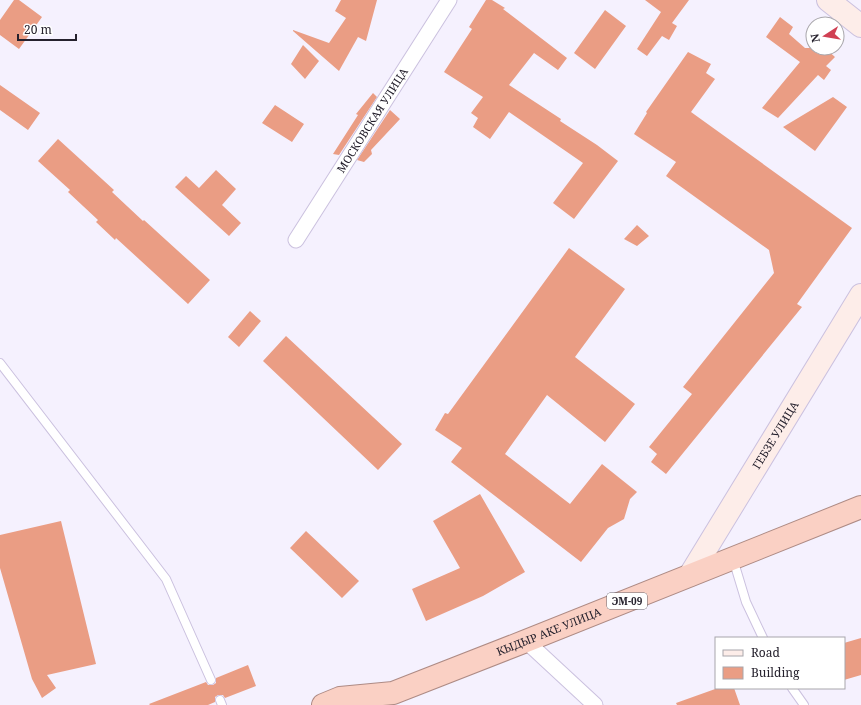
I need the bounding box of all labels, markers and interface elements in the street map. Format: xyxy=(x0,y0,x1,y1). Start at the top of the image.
scale bar xyxy=(18,16,76,42)
north arrow xyxy=(805,16,845,56)
text: 20 m xyxy=(24,21,52,38)
text: N xyxy=(806,32,823,44)
street label: МОСКОВСКАЯ УЛИЦА xyxy=(333,65,411,175)
street label: ГЕБЗЕ УЛИЦА xyxy=(749,398,802,472)
road number: ЭМ-09 xyxy=(607,593,647,609)
street label: КЫДЫР АКЕ УЛИЦА xyxy=(494,604,603,659)
legend xyxy=(715,637,845,689)
text: Road xyxy=(751,644,781,661)
text: Building xyxy=(751,664,800,681)

